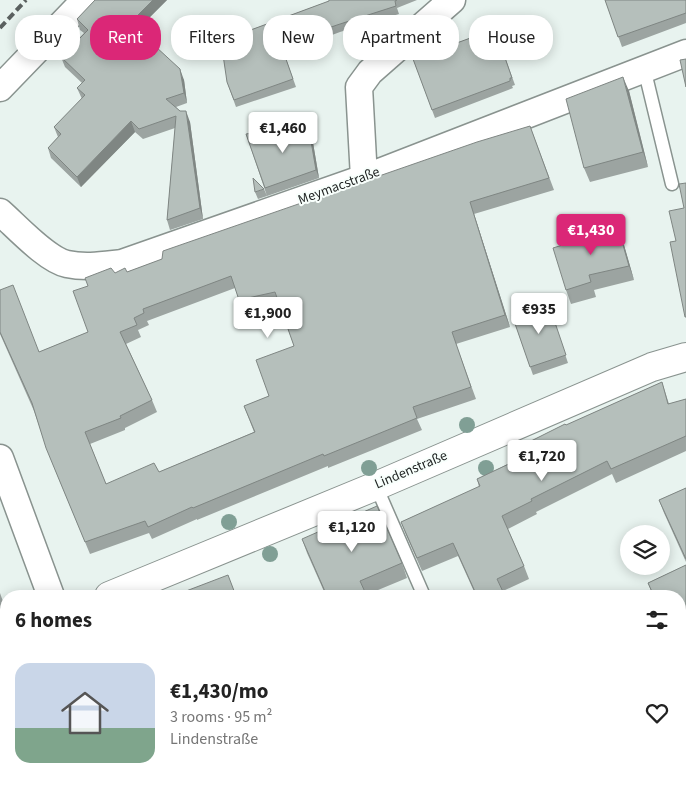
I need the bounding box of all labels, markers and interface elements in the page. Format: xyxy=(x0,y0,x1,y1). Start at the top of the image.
chip: Buy xyxy=(15,15,80,60)
chip: Rent xyxy=(90,15,161,60)
chip: Filters xyxy=(171,15,253,60)
chip: New xyxy=(263,15,333,60)
chip: Apartment xyxy=(343,15,459,60)
chip: House xyxy=(469,15,553,60)
pin: €1,460 xyxy=(242,112,324,154)
text: €1,460 xyxy=(259,117,307,139)
street label: Meymacstraße xyxy=(295,162,383,210)
pin: €1,430 xyxy=(550,214,632,256)
text: €1,430 xyxy=(567,219,615,241)
pin: €935 xyxy=(509,292,569,335)
pin: €1,900 xyxy=(227,296,309,339)
text: €935 xyxy=(522,298,556,320)
text: €1,900 xyxy=(244,302,292,324)
pin: €1,720 xyxy=(501,440,583,482)
text: €1,720 xyxy=(518,445,566,467)
street label: Lindenstraße xyxy=(372,446,450,494)
pin: €1,120 xyxy=(311,510,393,553)
text: €1,120 xyxy=(328,516,376,538)
map controls xyxy=(620,525,670,575)
button: layers xyxy=(620,525,670,575)
text: 6 homes xyxy=(15,605,92,635)
icon: filters xyxy=(643,606,671,634)
text: €1,430/mo xyxy=(170,676,269,706)
icon: home xyxy=(55,683,115,743)
icon: heart xyxy=(643,699,671,727)
text: 3 rooms · 95 m² xyxy=(170,706,272,728)
text: Lindenstraße xyxy=(170,728,258,750)

